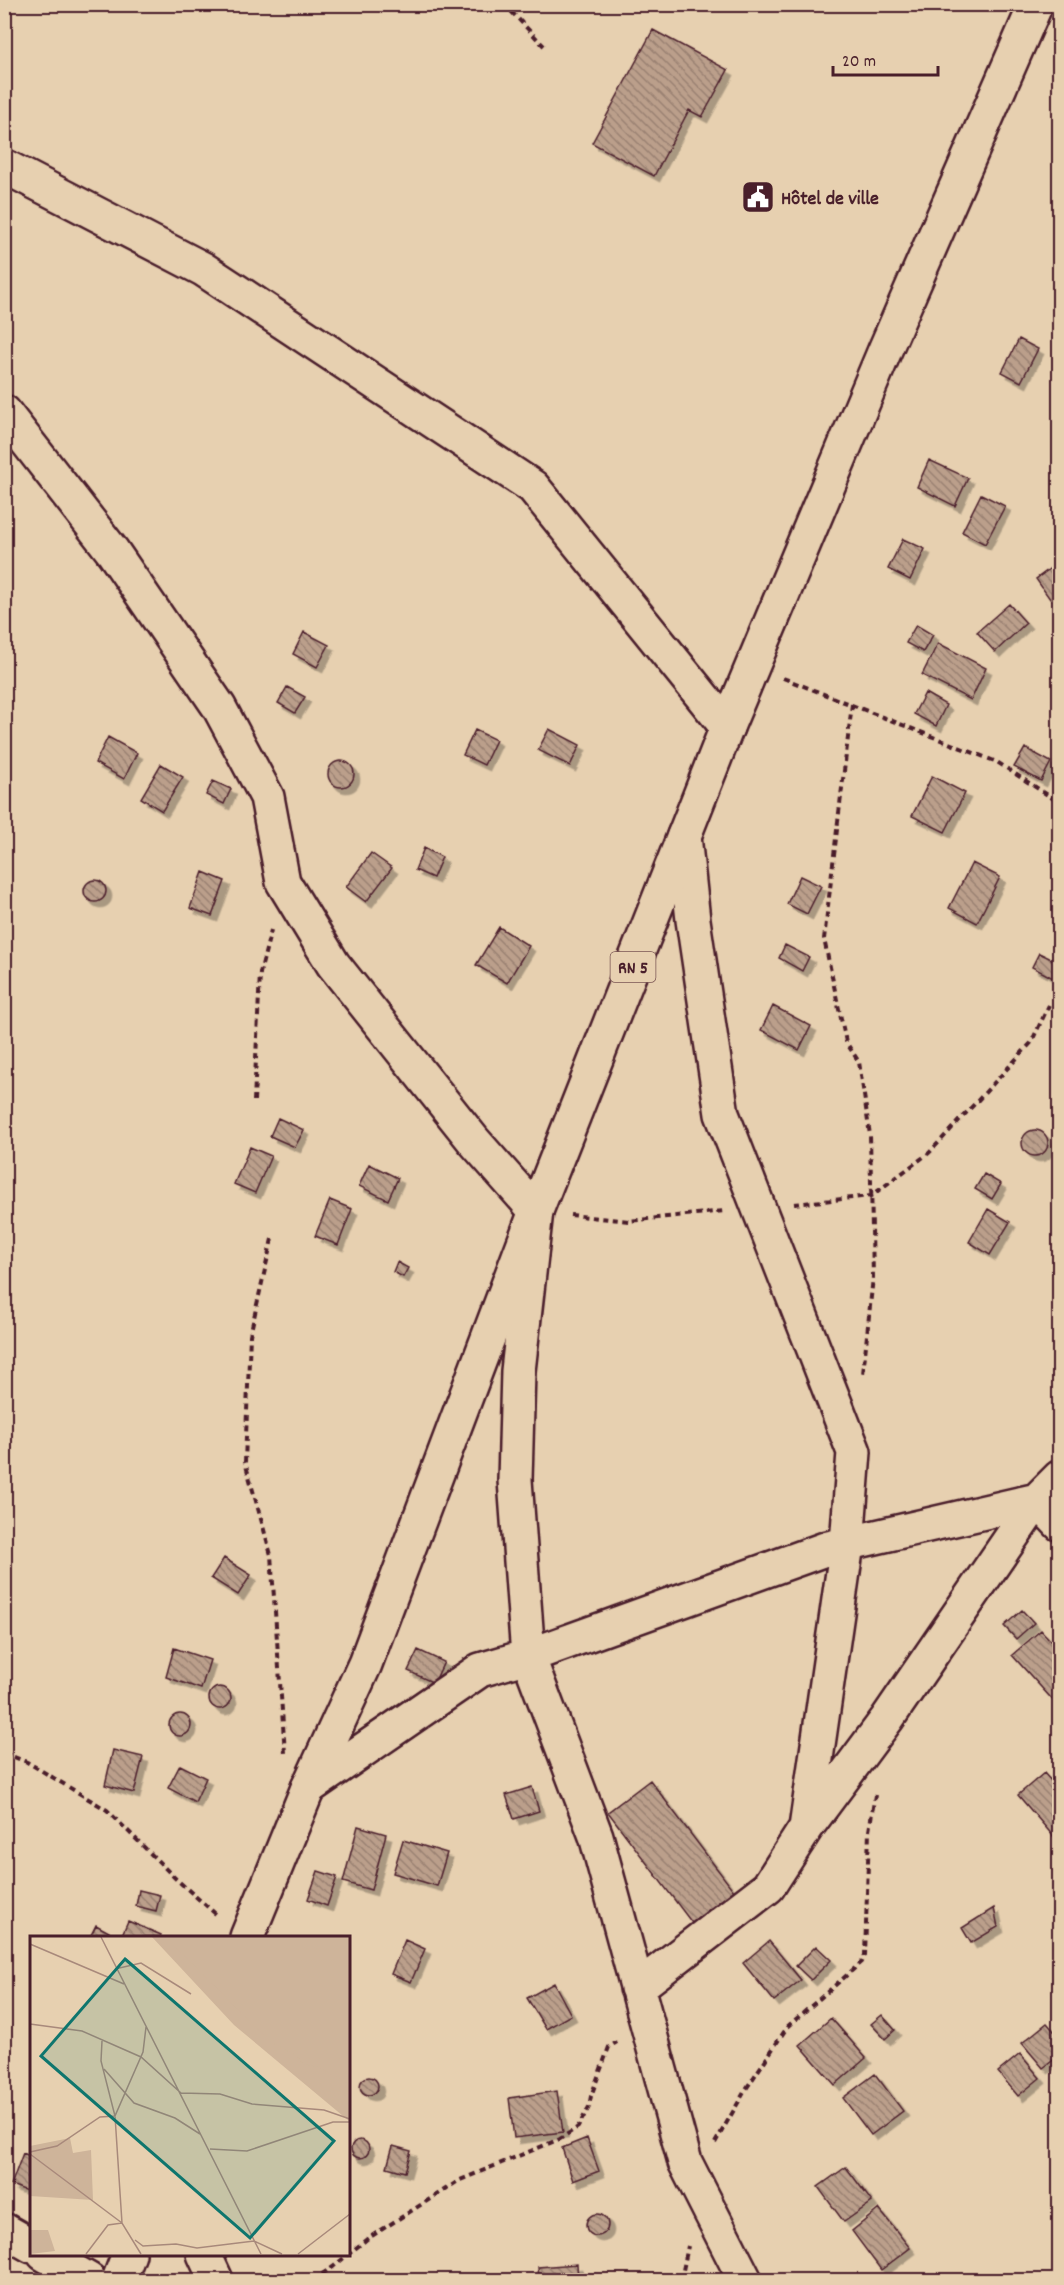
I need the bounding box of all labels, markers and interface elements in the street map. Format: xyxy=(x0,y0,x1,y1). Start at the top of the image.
scale bar xyxy=(833,39,938,77)
text: 20 m xyxy=(842,50,876,75)
public building icon: Hôtel de ville xyxy=(740,179,776,215)
place label: Hôtel de ville xyxy=(781,186,879,214)
road number: RN 5 xyxy=(610,952,656,982)
inset map xyxy=(30,1936,350,2255)

